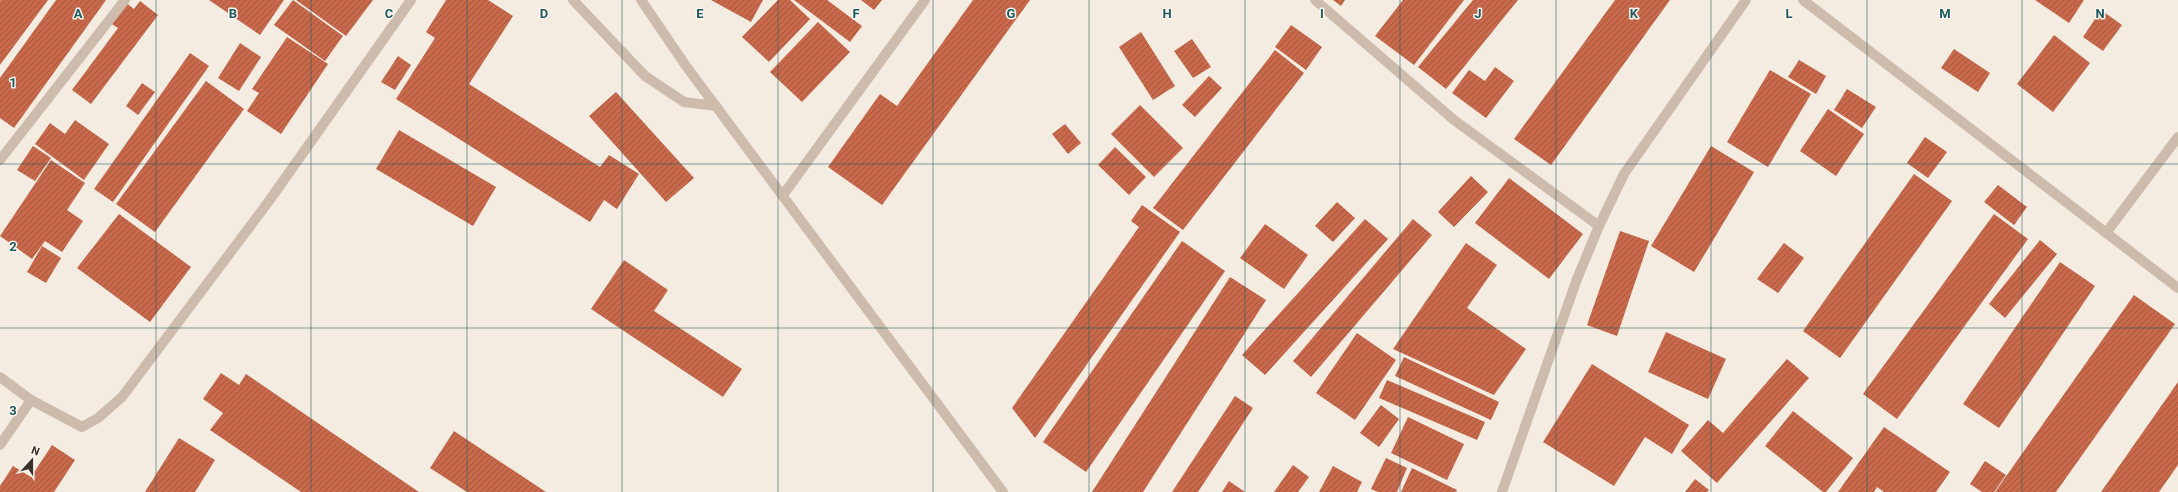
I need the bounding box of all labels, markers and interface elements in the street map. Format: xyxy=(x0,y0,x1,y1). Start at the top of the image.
text: A xyxy=(74,6,83,21)
text: B xyxy=(229,6,237,21)
text: C xyxy=(385,6,394,21)
text: D xyxy=(540,6,548,21)
text: E xyxy=(696,6,704,21)
text: F xyxy=(852,6,860,21)
text: G xyxy=(1007,6,1016,21)
text: H xyxy=(1162,6,1172,21)
text: I xyxy=(1320,6,1324,21)
text: J xyxy=(1474,6,1482,21)
text: K xyxy=(1630,6,1639,21)
text: L xyxy=(1785,6,1793,21)
text: M xyxy=(1939,6,1951,21)
text: N xyxy=(2095,6,2105,21)
text: 1 xyxy=(9,75,17,90)
text: 2 xyxy=(9,239,17,254)
text: 3 xyxy=(9,403,17,418)
north arrow xyxy=(12,440,52,480)
text: N xyxy=(29,444,42,459)

